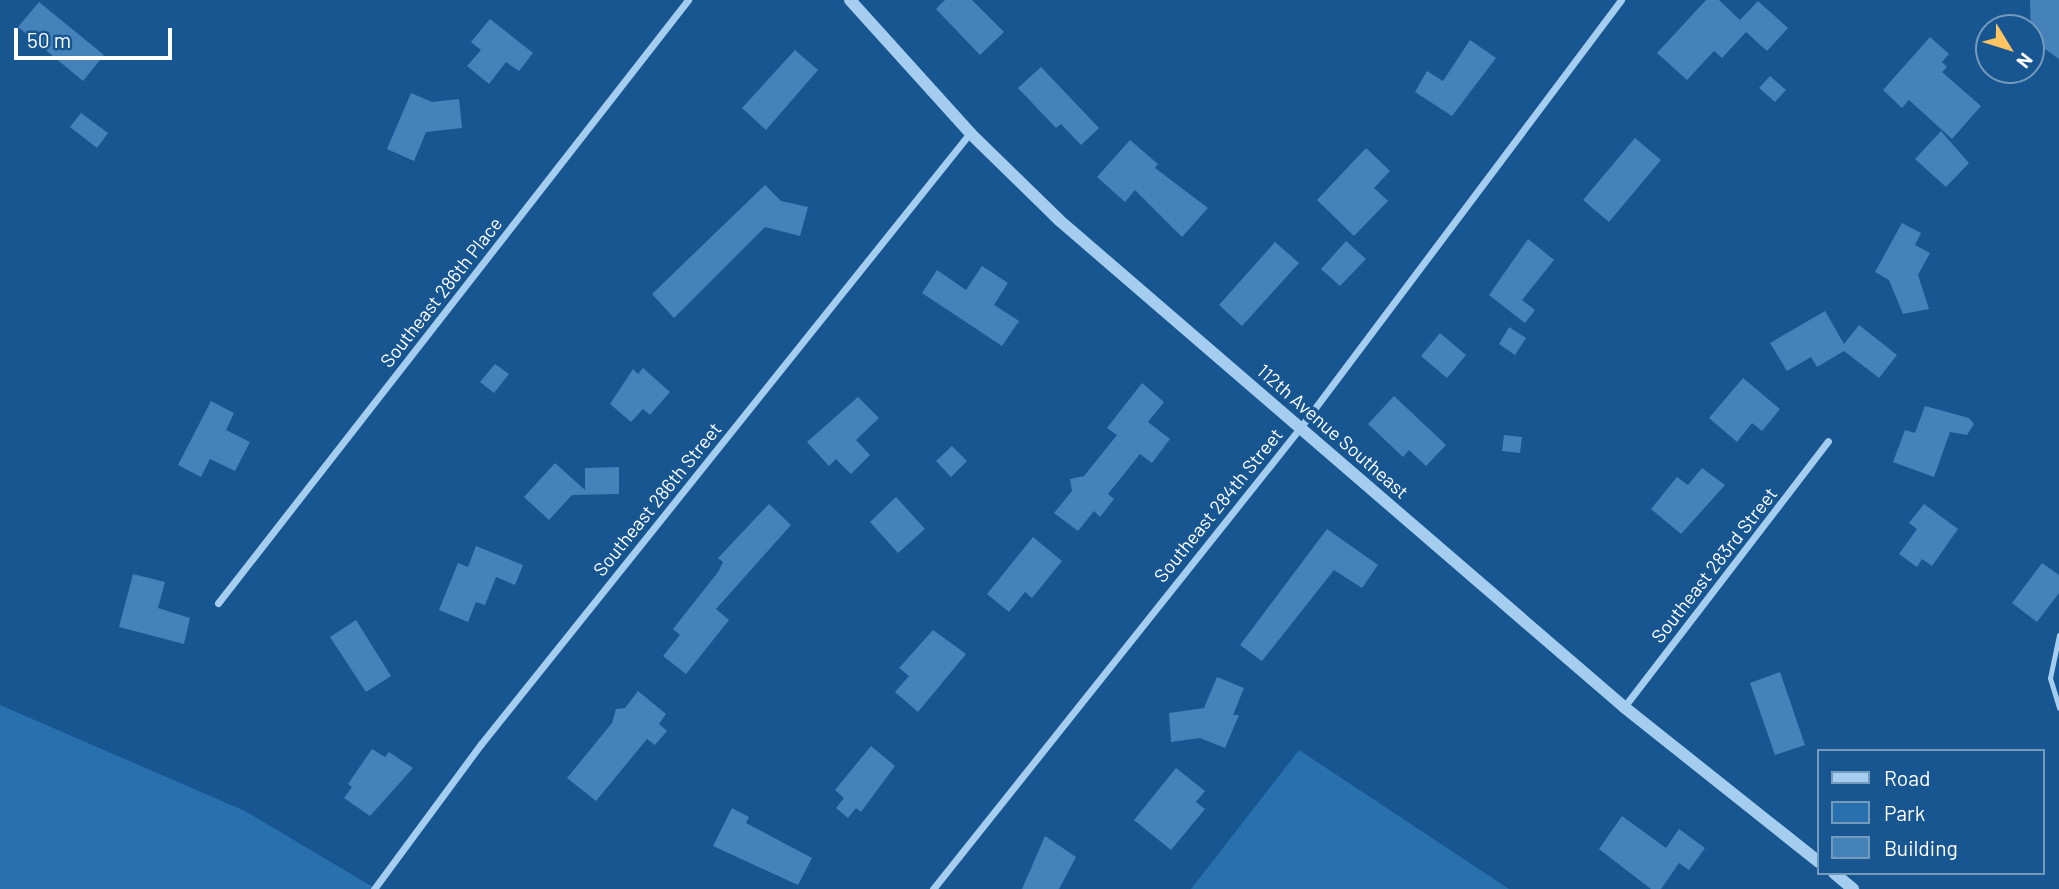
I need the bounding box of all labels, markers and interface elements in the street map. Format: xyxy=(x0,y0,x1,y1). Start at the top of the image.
scale bar xyxy=(18,14,175,58)
north arrow xyxy=(1975,14,2045,84)
text: 50 m xyxy=(27,27,71,52)
text: N xyxy=(2012,49,2038,73)
street label: Southeast 286th Place xyxy=(375,212,507,372)
street label: 112th Avenue Southeast xyxy=(1253,359,1413,503)
street label: Southeast 286th Street xyxy=(588,418,726,580)
street label: Southeast 284th Street xyxy=(1149,423,1287,587)
street label: Southeast 283rd Street xyxy=(1646,483,1782,647)
legend xyxy=(1818,749,2045,875)
text: Road xyxy=(1884,765,1930,790)
text: Park xyxy=(1884,800,1925,825)
text: Building xyxy=(1884,835,1958,860)

